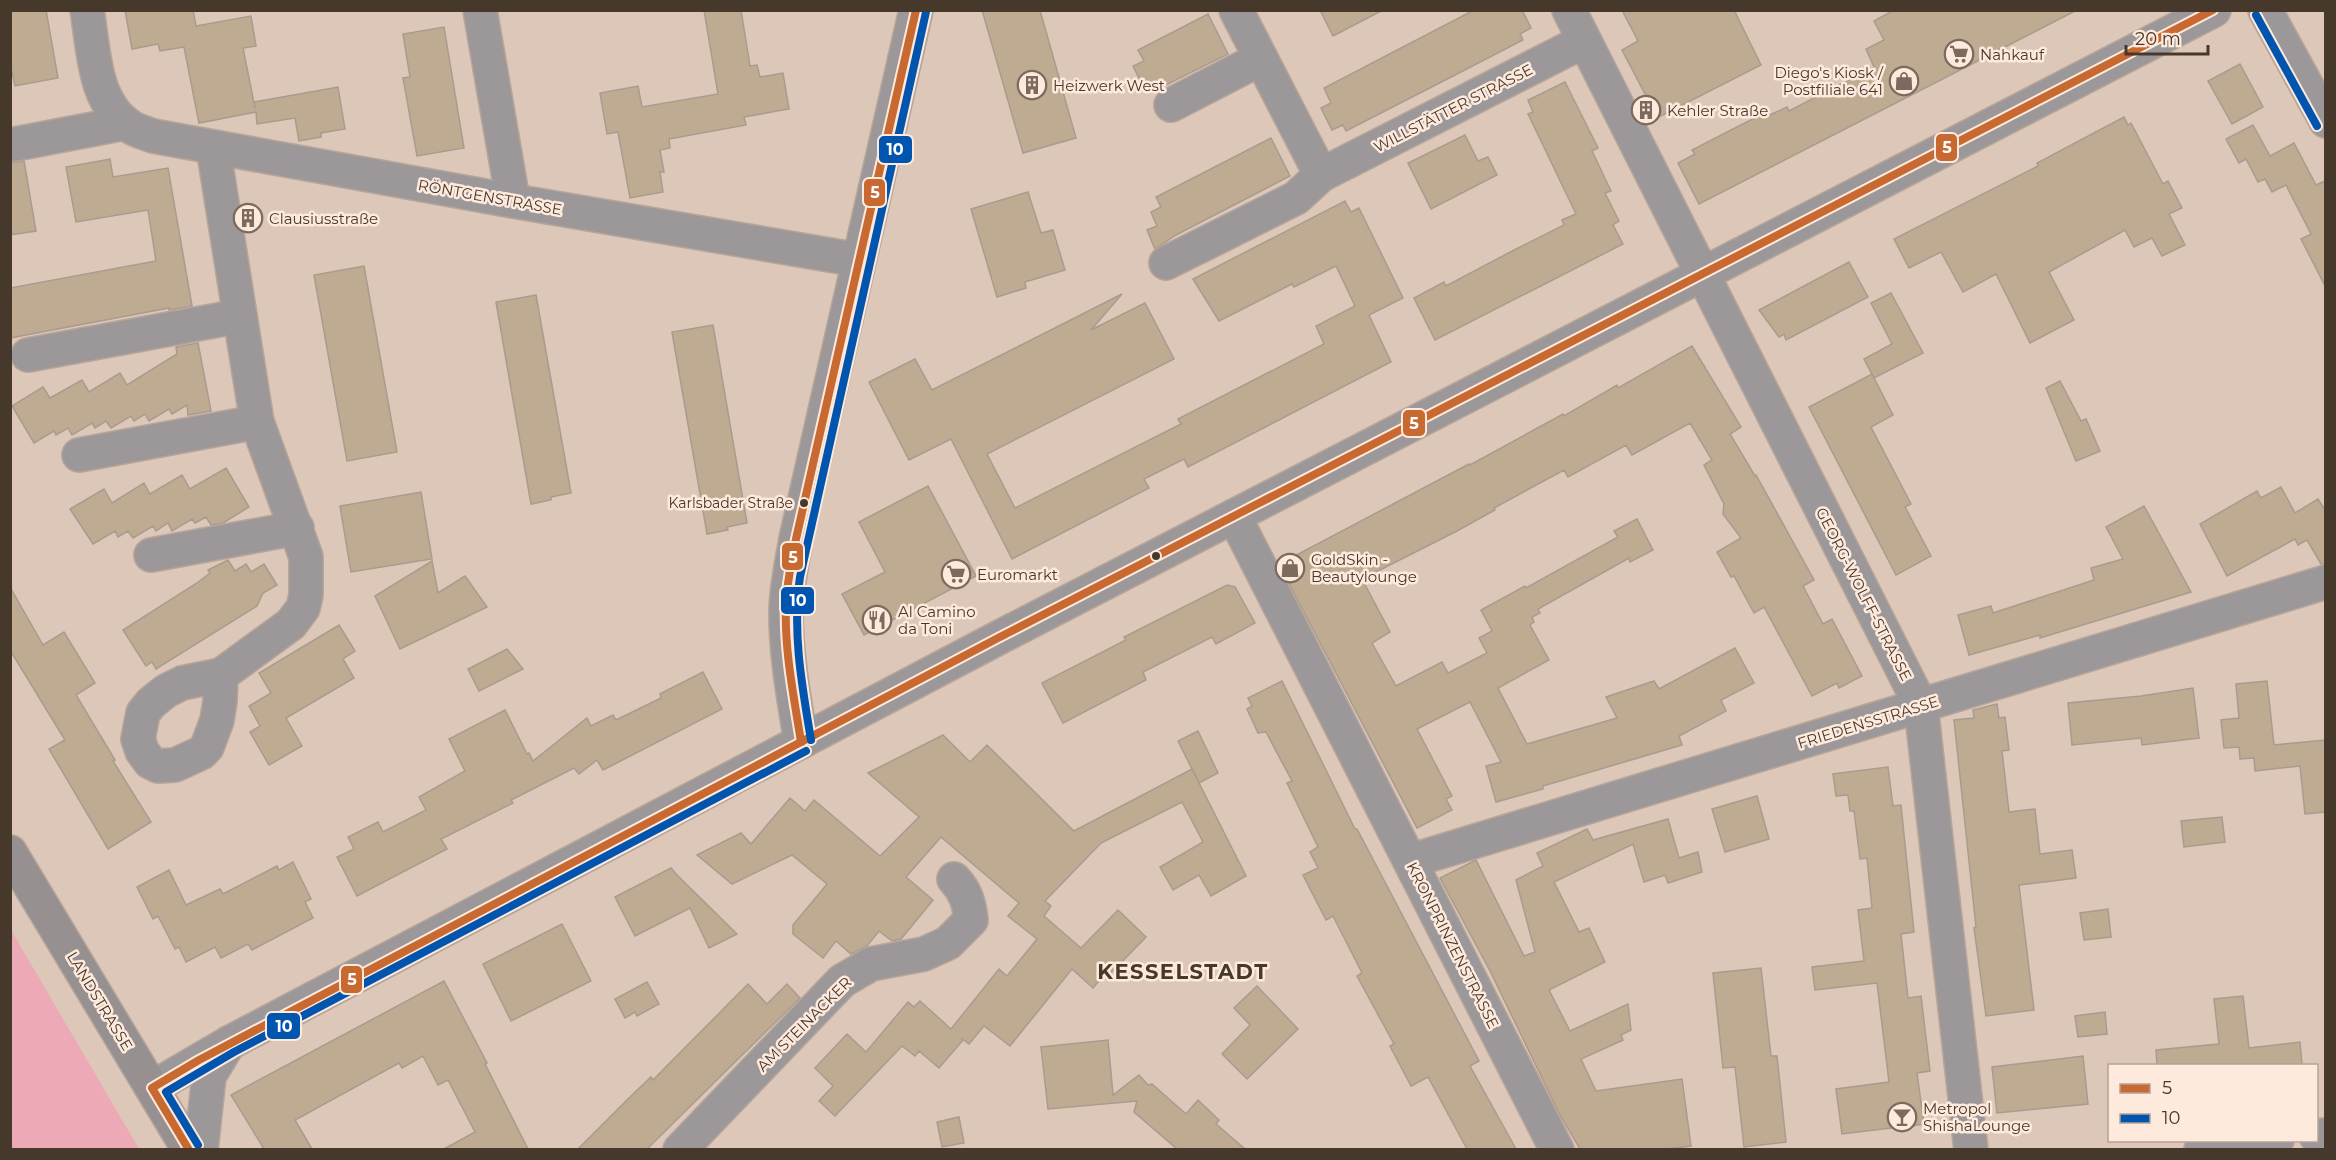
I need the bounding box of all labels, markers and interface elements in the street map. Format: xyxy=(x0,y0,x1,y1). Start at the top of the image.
scale bar xyxy=(2126,18,2208,56)
text: 20 m xyxy=(2135,28,2181,50)
supermarket icon: Nahkauf xyxy=(1943,38,1975,70)
place label: Nahkauf xyxy=(1980,45,2045,64)
street label: WILLSTÄTTER STRASSE xyxy=(1370,60,1536,156)
place label: Diego's Kiosk / Postfiliale 641 xyxy=(1774,63,1884,99)
shop icon: Diego's Kiosk / Postfiliale 641 xyxy=(1888,65,1920,97)
building icon: Heizwerk West xyxy=(1016,69,1048,101)
place label: Heizwerk West xyxy=(1053,76,1165,95)
building icon: Kehler Straße xyxy=(1630,94,1662,126)
place label: Kehler Straße xyxy=(1667,101,1768,120)
line badge: 5 xyxy=(1935,133,1958,162)
line badge: 10 xyxy=(878,135,913,164)
text: 5 xyxy=(1942,138,1952,157)
text: 10 xyxy=(886,140,904,159)
street label: RÖNTGENSTRASSE xyxy=(417,175,563,219)
line badge: 5 xyxy=(863,178,886,207)
text: 5 xyxy=(870,183,880,202)
building icon: Clausiusstraße xyxy=(232,202,264,234)
place label: Clausiusstraße xyxy=(269,209,378,228)
line badge: 5 xyxy=(1402,409,1426,437)
text: 5 xyxy=(1409,414,1419,433)
place label: Karlsbader Straße xyxy=(669,494,793,512)
marker: Karlsbader Straße xyxy=(798,497,810,509)
street label: GEORG-WOLFF-STRASSE xyxy=(1812,504,1916,684)
line badge: 5 xyxy=(781,542,804,571)
text: 5 xyxy=(788,548,798,567)
unlabelled marker xyxy=(1150,550,1162,562)
place label: GoldSkin - Beautylounge xyxy=(1311,550,1417,586)
shop icon: GoldSkin - Beautylounge xyxy=(1274,552,1306,584)
supermarket icon: Euromarkt xyxy=(940,558,972,590)
place label: Euromarkt xyxy=(977,565,1058,584)
line badge: 10 xyxy=(780,586,815,615)
text: 10 xyxy=(789,591,807,610)
place label: Al Camino da Toni xyxy=(898,602,976,638)
restaurant icon: Al Camino da Toni xyxy=(861,604,893,636)
street label: FRIEDENSSTRASSE xyxy=(1795,691,1941,753)
street label: KRONPRINZENSTRASSE xyxy=(1403,859,1503,1031)
street label: LANDSTRASSE xyxy=(63,948,137,1054)
district label: KESSELSTADT xyxy=(1097,959,1269,984)
line badge: 5 xyxy=(340,965,363,994)
text: 5 xyxy=(347,970,357,989)
street label: AM STEINACKER xyxy=(753,973,855,1075)
line badge: 10 xyxy=(266,1012,301,1040)
text: 10 xyxy=(275,1017,293,1036)
legend xyxy=(2108,1064,2318,1142)
text: 5 xyxy=(2162,1077,2172,1099)
place label: Metropol ShishaLounge xyxy=(1923,1099,2030,1135)
bar icon: Metropol ShishaLounge xyxy=(1886,1101,1918,1133)
text: 10 xyxy=(2162,1107,2180,1129)

